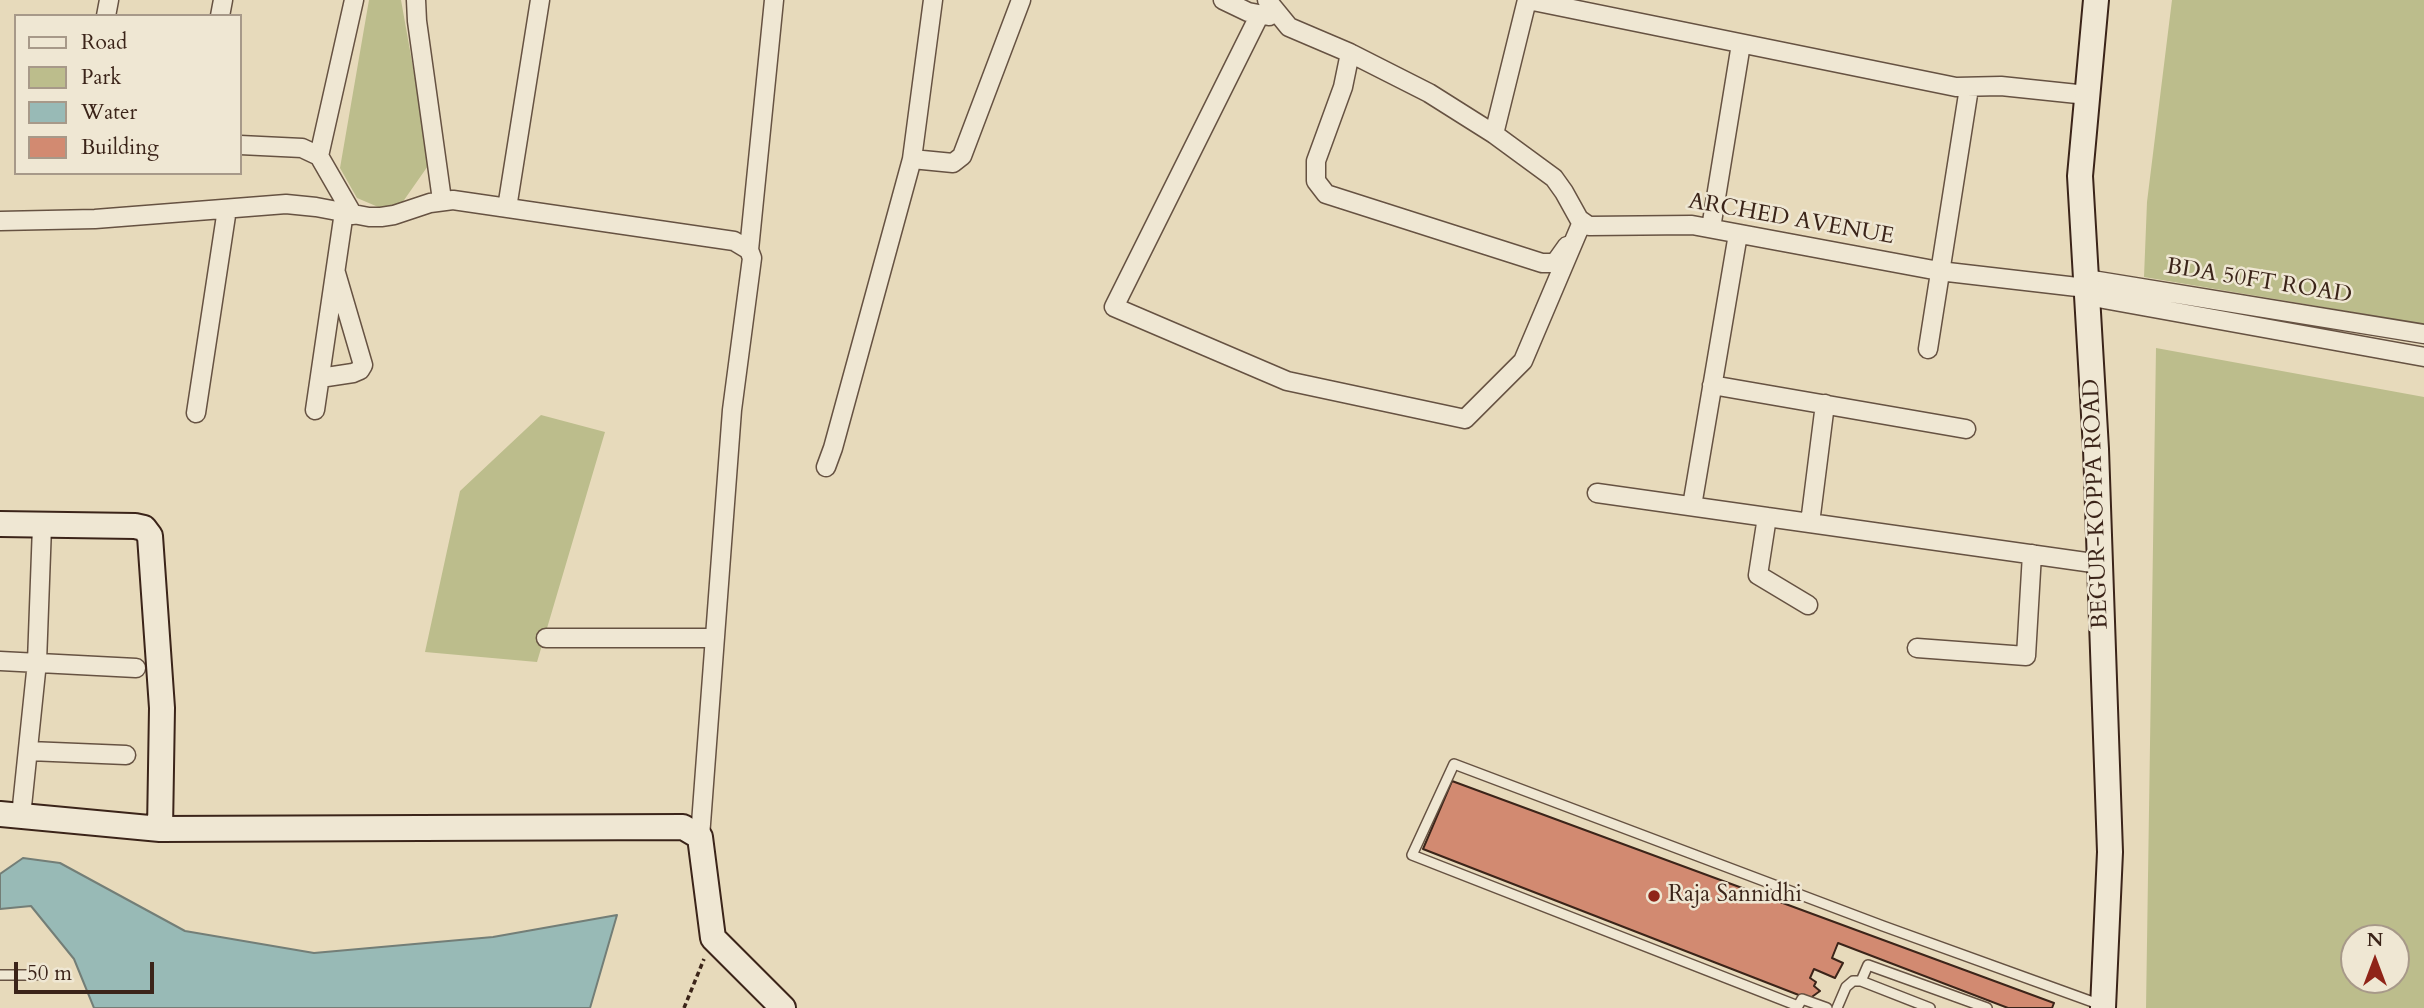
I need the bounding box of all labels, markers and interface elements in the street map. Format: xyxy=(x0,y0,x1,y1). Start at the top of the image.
legend xyxy=(14,14,242,175)
text: Road xyxy=(81,28,127,57)
text: Park xyxy=(81,63,121,92)
text: Water xyxy=(81,98,137,127)
text: Building xyxy=(81,133,159,162)
street label: ARCHED AVENUE xyxy=(1686,188,1896,252)
street label: BDA 50FT ROAD xyxy=(2164,254,2354,310)
street label: BEGUR-KOPPA ROAD xyxy=(2079,378,2115,630)
place label: Raja Sannidhi xyxy=(1668,882,1802,910)
marker: Raja Sannidhi xyxy=(1646,888,1662,904)
north arrow xyxy=(2340,924,2410,994)
text: N xyxy=(2367,927,2383,953)
scale bar xyxy=(18,948,158,992)
text: 50 m xyxy=(27,959,72,988)

